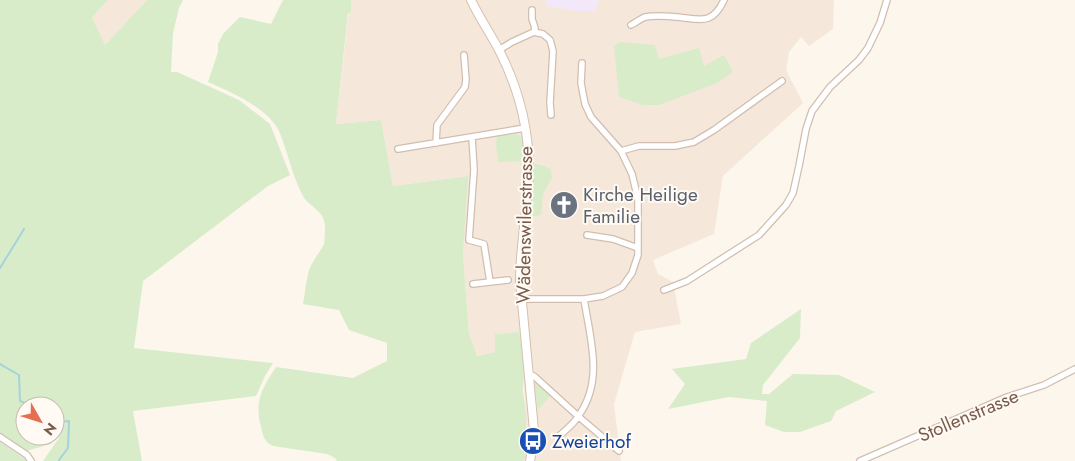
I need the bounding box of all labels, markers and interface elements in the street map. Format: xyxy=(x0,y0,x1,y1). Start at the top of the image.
street label: Wädenswilerstrasse xyxy=(510,146,539,304)
place label: Kirche Heilige Familie xyxy=(583,181,698,230)
church icon: Kirche Heilige Familie xyxy=(549,190,579,220)
street label: Stollenstrasse xyxy=(914,382,1023,449)
north arrow xyxy=(15,396,65,446)
text: N xyxy=(39,419,61,440)
bus stop icon: Zweierhof xyxy=(518,426,548,456)
place label: Zweierhof xyxy=(552,428,631,455)

